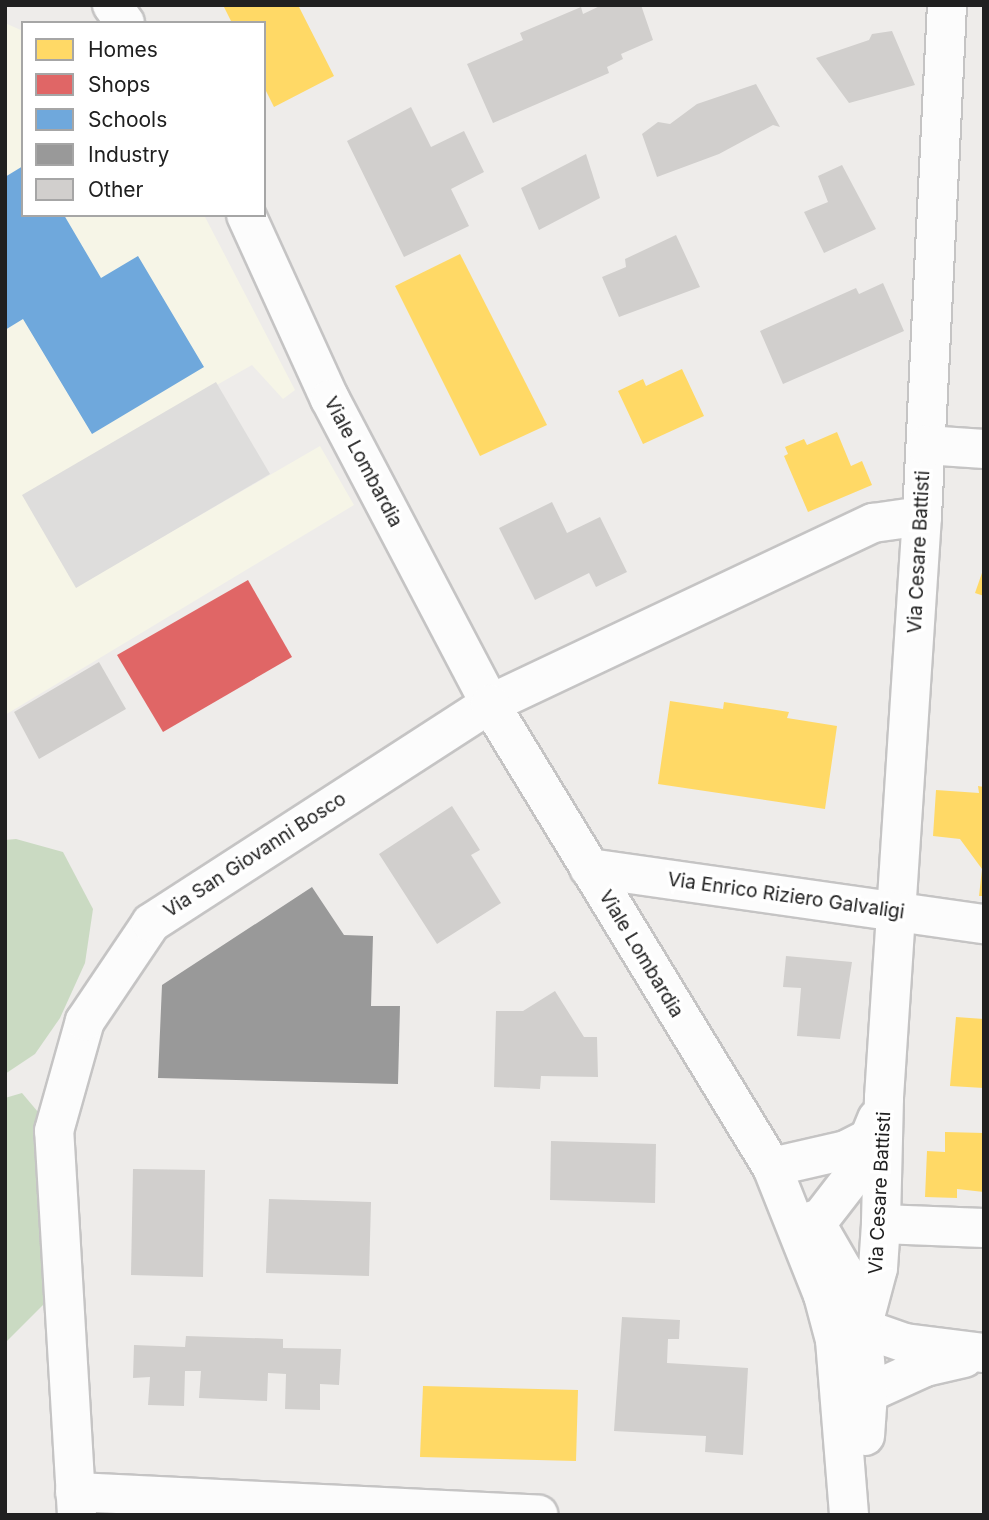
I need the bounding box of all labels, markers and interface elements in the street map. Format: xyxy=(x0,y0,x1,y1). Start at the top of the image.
legend xyxy=(21,21,266,217)
text: Homes xyxy=(88,37,158,62)
text: Shops xyxy=(88,72,150,97)
text: Schools xyxy=(88,107,167,132)
text: Industry xyxy=(88,142,169,167)
text: Other xyxy=(88,177,144,202)
street label: Viale Lombardia xyxy=(319,393,407,531)
street label: Via Cesare Battisti xyxy=(903,470,935,634)
street label: Via San Giovanni Bosco xyxy=(160,788,350,922)
street label: Via Enrico Riziero Galvaligi xyxy=(666,868,906,924)
street label: Viale Lombardia xyxy=(594,886,688,1022)
street label: Via Cesare Battisti xyxy=(864,1111,896,1275)

